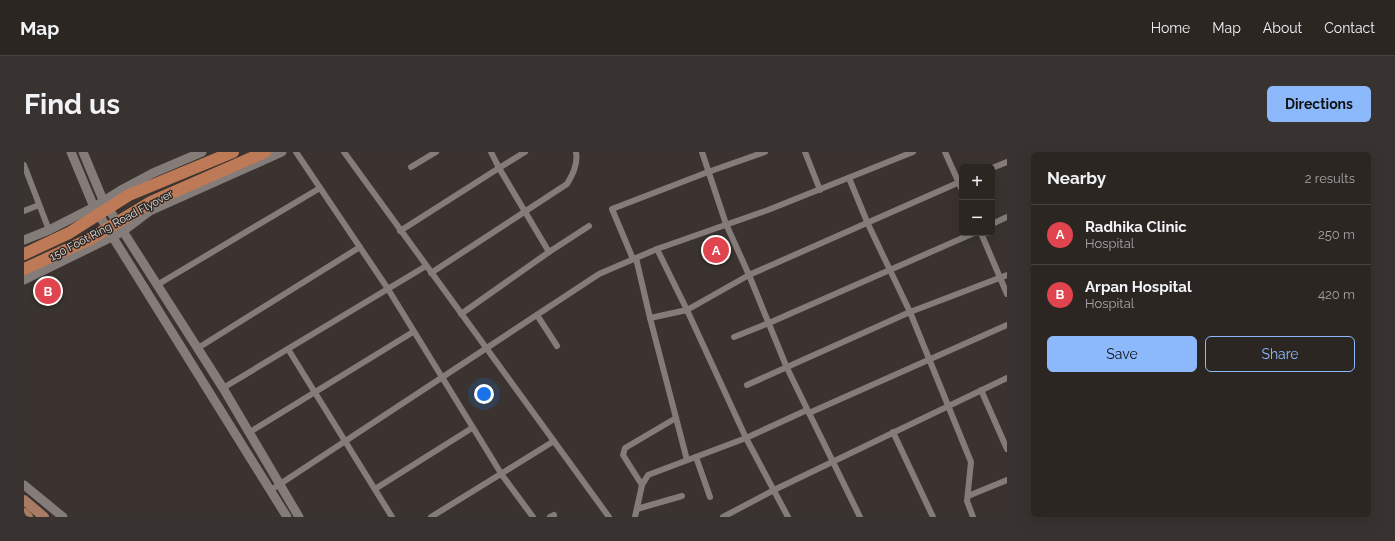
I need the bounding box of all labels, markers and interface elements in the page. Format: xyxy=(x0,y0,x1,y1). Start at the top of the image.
text: Map xyxy=(20,17,59,39)
text: Home xyxy=(1151,20,1190,36)
text: Map xyxy=(1212,20,1241,36)
text: About xyxy=(1263,20,1302,36)
text: Contact xyxy=(1324,20,1375,36)
button: Directions xyxy=(1267,86,1371,122)
text: Find us xyxy=(24,88,120,121)
map controls xyxy=(959,164,995,236)
button: + xyxy=(959,164,995,200)
text: Nearby xyxy=(1047,168,1106,188)
text: 2 results xyxy=(1305,171,1355,186)
street label: 150 Foot Ring Road Flyover xyxy=(47,187,175,264)
button: − xyxy=(959,200,995,236)
text: Radhika Clinic xyxy=(1085,218,1187,236)
text: A xyxy=(1056,227,1064,242)
text: 250 m xyxy=(1318,227,1355,242)
pin: A xyxy=(703,235,729,265)
text: Hospital xyxy=(1085,236,1134,251)
pin: B xyxy=(35,276,61,306)
text: Arpan Hospital xyxy=(1085,278,1192,296)
text: B xyxy=(1056,287,1064,302)
text: 420 m xyxy=(1318,287,1355,302)
text: Hospital xyxy=(1085,296,1134,311)
button: Save xyxy=(1047,336,1197,372)
button: Share xyxy=(1205,336,1355,372)
your location xyxy=(474,384,494,404)

